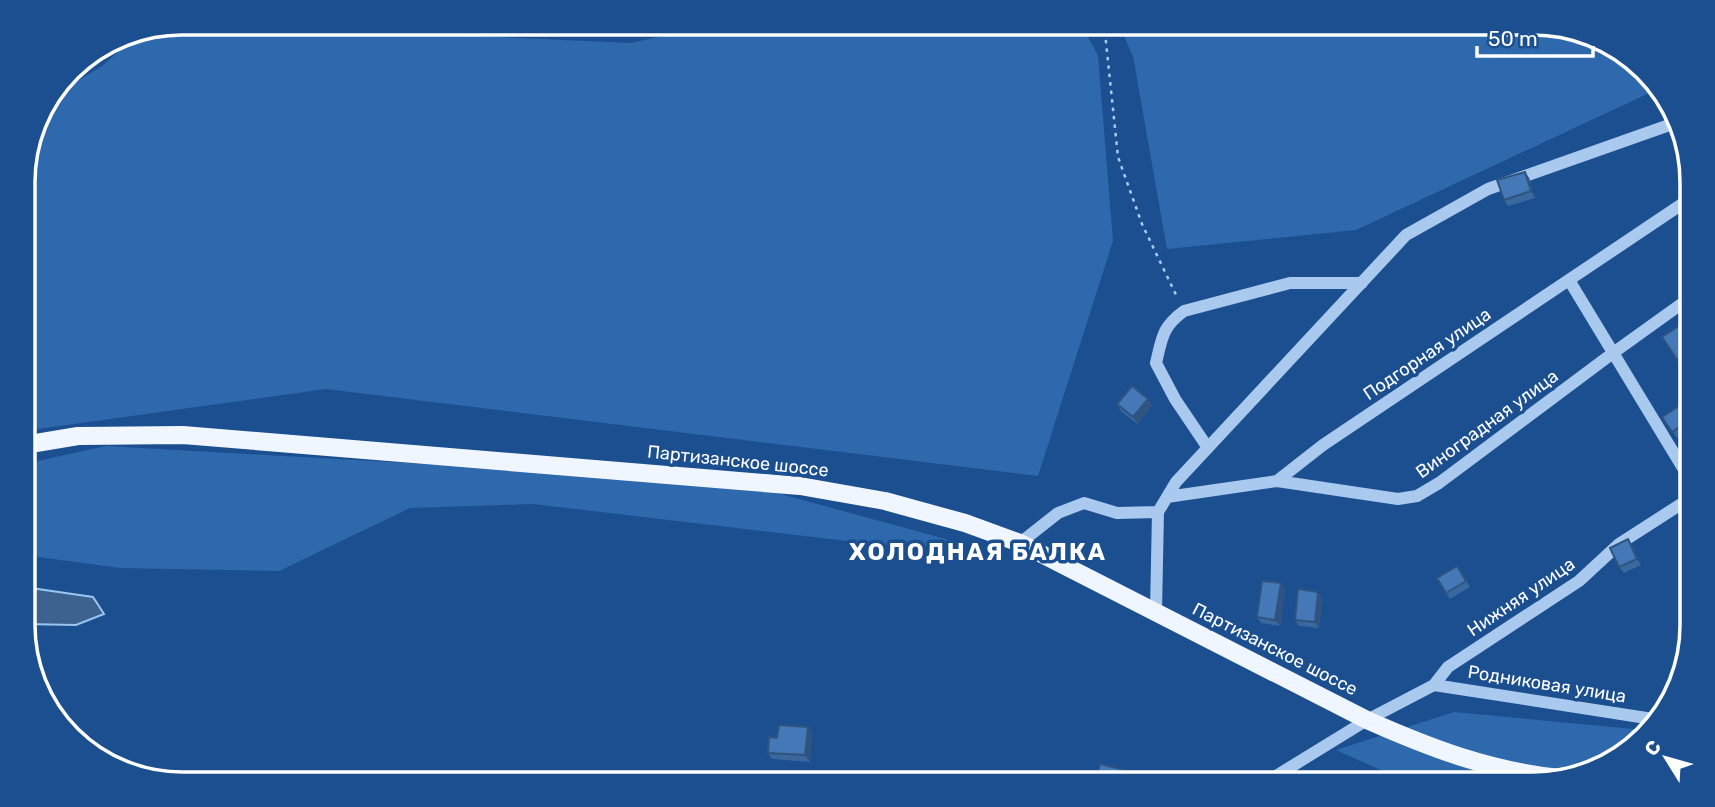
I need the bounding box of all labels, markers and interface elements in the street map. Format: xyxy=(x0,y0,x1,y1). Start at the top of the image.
scale bar xyxy=(1477,14,1592,58)
text: 50 m xyxy=(1488,26,1538,51)
street label: Подгорная улица xyxy=(1359,303,1495,405)
street label: Виноградная улица xyxy=(1412,365,1562,483)
street label: Партизанское шоссе xyxy=(646,441,830,481)
district label: ХОЛОДНАЯ БАЛКА xyxy=(849,538,1107,566)
street label: Нижняя улица xyxy=(1463,553,1579,641)
street label: Партизанское шоссе xyxy=(1189,598,1361,700)
street label: Родниковая улица xyxy=(1466,661,1628,707)
north arrow xyxy=(1631,723,1701,793)
text: С xyxy=(1640,736,1666,760)

